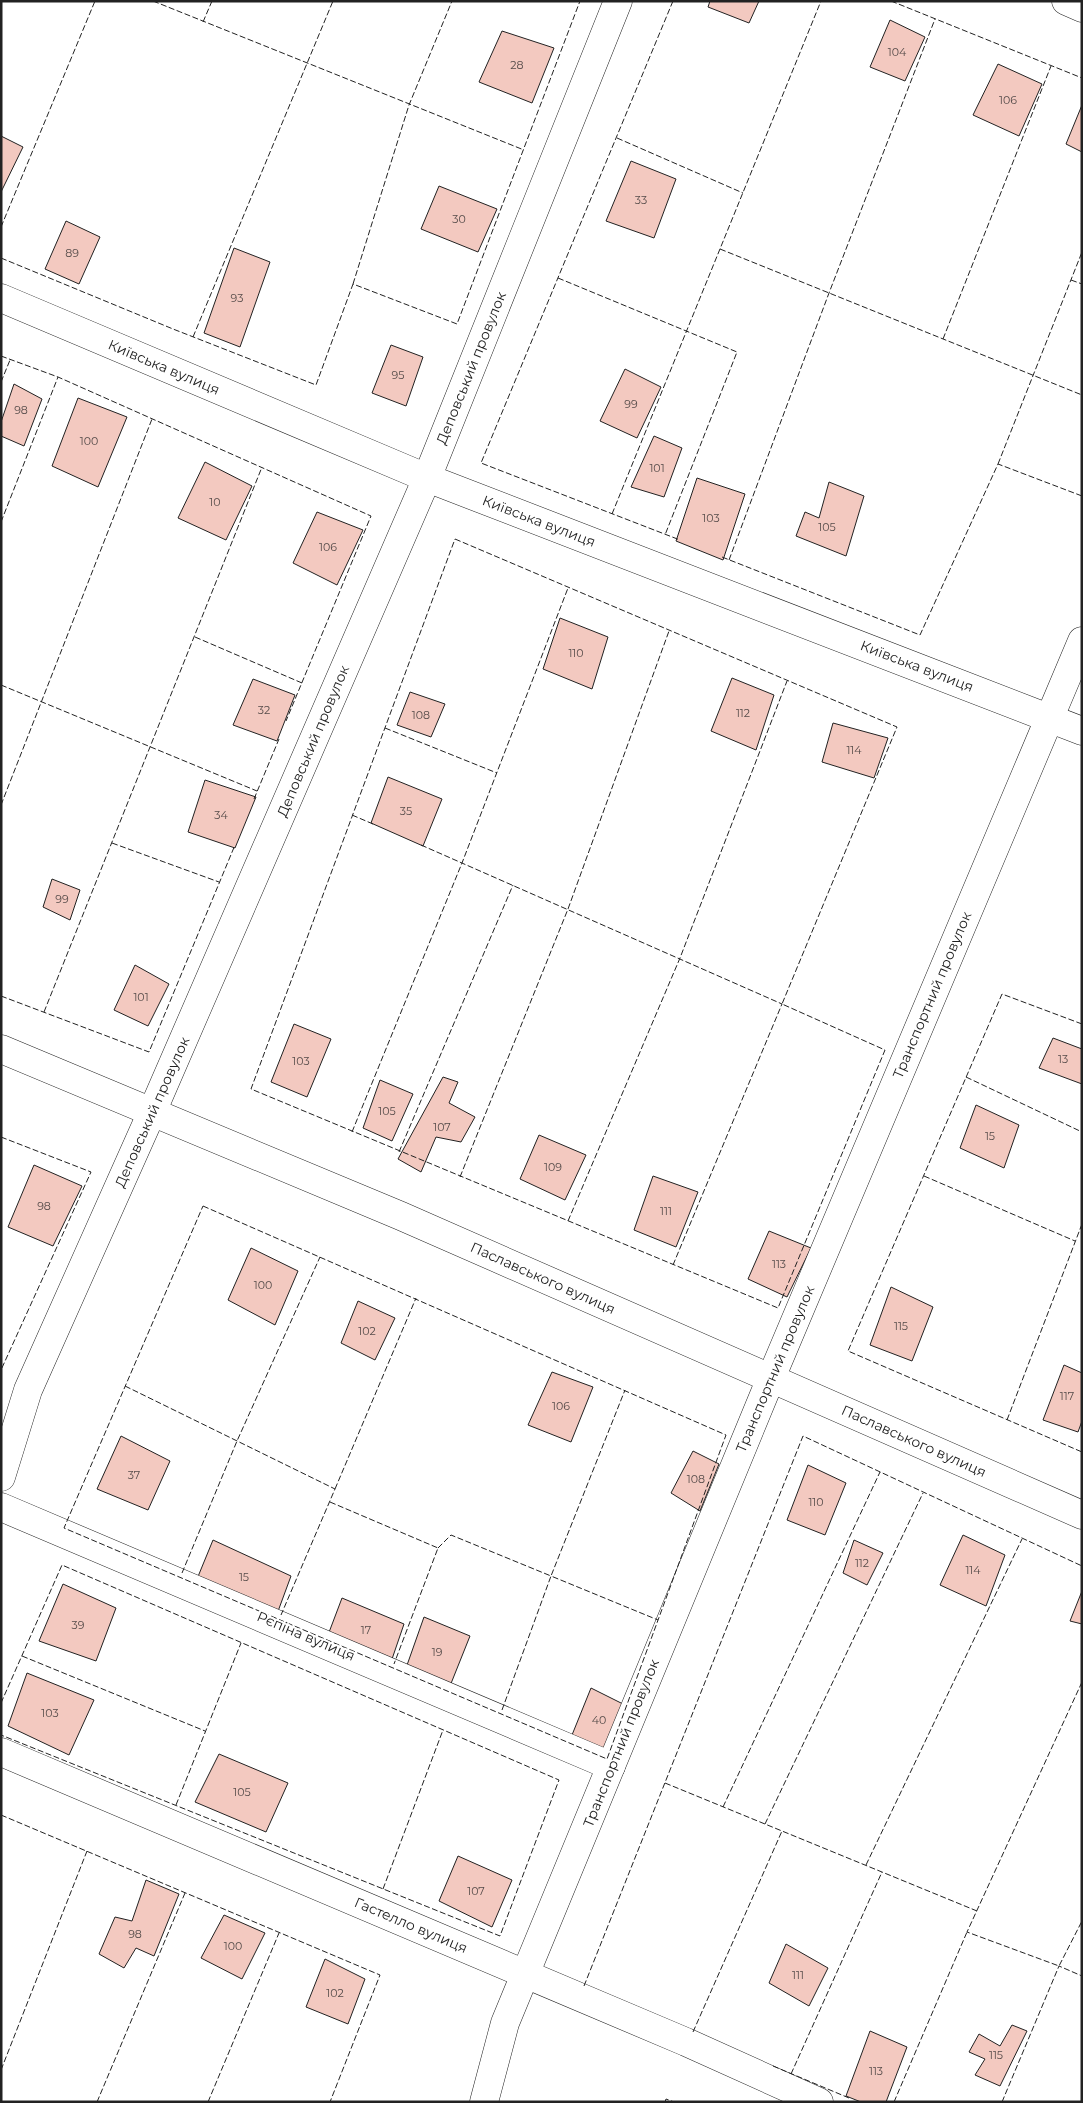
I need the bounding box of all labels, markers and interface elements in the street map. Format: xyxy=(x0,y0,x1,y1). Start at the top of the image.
house number: 104 xyxy=(888,45,907,59)
house number: 28 xyxy=(510,58,524,72)
house number: 106 xyxy=(999,93,1017,107)
house number: 33 xyxy=(635,193,647,207)
house number: 30 xyxy=(452,212,466,226)
house number: 89 xyxy=(65,246,79,260)
street label: Деповський провулок xyxy=(432,289,510,447)
house number: 93 xyxy=(231,291,243,305)
street label: Київська вулиця xyxy=(105,335,223,399)
house number: 95 xyxy=(392,368,404,382)
house number: 99 xyxy=(624,397,638,411)
house number: 98 xyxy=(14,403,28,417)
house number: 100 xyxy=(80,434,98,448)
house number: 101 xyxy=(649,461,665,475)
street label: Київська вулиця xyxy=(480,491,598,551)
house number: 10 xyxy=(209,495,221,509)
house number: 103 xyxy=(702,511,720,525)
house number: 105 xyxy=(818,520,836,534)
house number: 106 xyxy=(319,540,337,554)
street label: Київська вулиця xyxy=(858,636,976,696)
house number: 110 xyxy=(568,646,584,660)
street label: Деповський провулок xyxy=(273,662,353,820)
house number: 32 xyxy=(258,703,270,717)
house number: 112 xyxy=(736,706,750,720)
house number: 108 xyxy=(412,708,430,722)
house number: 114 xyxy=(846,743,862,757)
house number: 35 xyxy=(400,804,412,818)
house number: 34 xyxy=(214,808,228,822)
house number: 99 xyxy=(55,892,69,906)
street label: Транспортний провулок xyxy=(889,909,975,1081)
house number: 101 xyxy=(133,990,149,1004)
street label: Деповський провулок xyxy=(111,1034,193,1190)
house number: 13 xyxy=(1058,1052,1068,1066)
house number: 103 xyxy=(292,1054,310,1068)
house number: 105 xyxy=(378,1104,396,1118)
house number: 107 xyxy=(433,1120,451,1134)
house number: 15 xyxy=(985,1129,995,1143)
house number: 109 xyxy=(544,1160,562,1174)
house number: 98 xyxy=(37,1199,51,1213)
house number: 111 xyxy=(660,1204,672,1218)
street label: Паславського вулиця xyxy=(468,1238,618,1318)
house number: 113 xyxy=(772,1257,786,1271)
house number: 100 xyxy=(254,1278,272,1292)
street label: Транспортний провулок xyxy=(732,1283,818,1455)
house number: 115 xyxy=(894,1319,908,1333)
house number: 102 xyxy=(358,1324,376,1338)
house number: 117 xyxy=(1060,1389,1074,1403)
house number: 106 xyxy=(552,1399,570,1413)
street label: Паславського вулиця xyxy=(839,1401,989,1481)
house number: 37 xyxy=(128,1468,140,1482)
house number: 108 xyxy=(687,1472,705,1486)
house number: 110 xyxy=(808,1495,824,1509)
house number: 112 xyxy=(855,1556,869,1570)
house number: 114 xyxy=(965,1563,981,1577)
house number: 15 xyxy=(239,1570,249,1584)
street label: Рєпіна вулиця xyxy=(254,1607,358,1665)
house number: 39 xyxy=(72,1618,85,1632)
house number: 17 xyxy=(361,1623,371,1637)
house number: 19 xyxy=(432,1645,443,1659)
street label: Транспортний провулок xyxy=(579,1656,663,1830)
house number: 103 xyxy=(41,1706,59,1720)
house number: 40 xyxy=(592,1713,606,1727)
house number: 105 xyxy=(233,1785,251,1799)
house number: 107 xyxy=(467,1884,485,1898)
street label: Гастелло вулиця xyxy=(352,1893,470,1957)
house number: 98 xyxy=(128,1927,142,1941)
house number: 100 xyxy=(224,1939,242,1953)
house number: 111 xyxy=(792,1968,804,1982)
house number: 102 xyxy=(326,1986,344,2000)
house number: 115 xyxy=(989,2048,1003,2062)
house number: 113 xyxy=(869,2064,883,2078)

